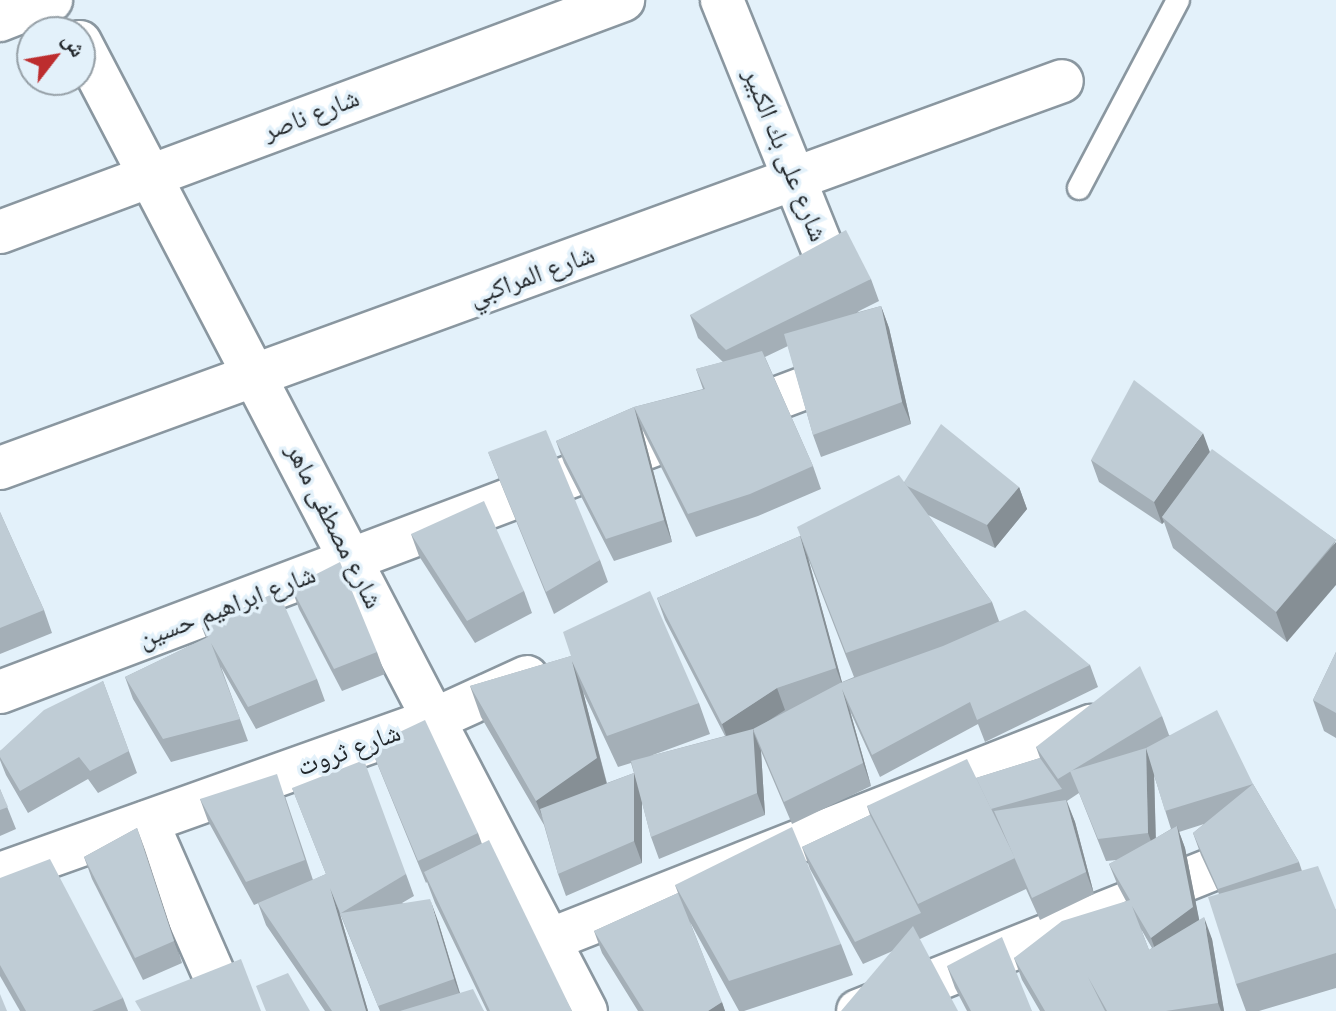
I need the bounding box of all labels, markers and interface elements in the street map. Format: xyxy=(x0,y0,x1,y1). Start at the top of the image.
north arrow xyxy=(16,16,96,96)
text: ش xyxy=(57,27,93,62)
street label: شارع على بك الكبير xyxy=(736,64,834,246)
street label: شارع ناصر xyxy=(258,82,364,148)
street label: شارع المراكبي xyxy=(465,239,599,313)
street label: شارع مصطفى ماهر xyxy=(279,438,389,614)
street label: شارع ابراهيم حسين xyxy=(134,559,320,655)
street label: شارع ثروت xyxy=(293,717,405,783)

